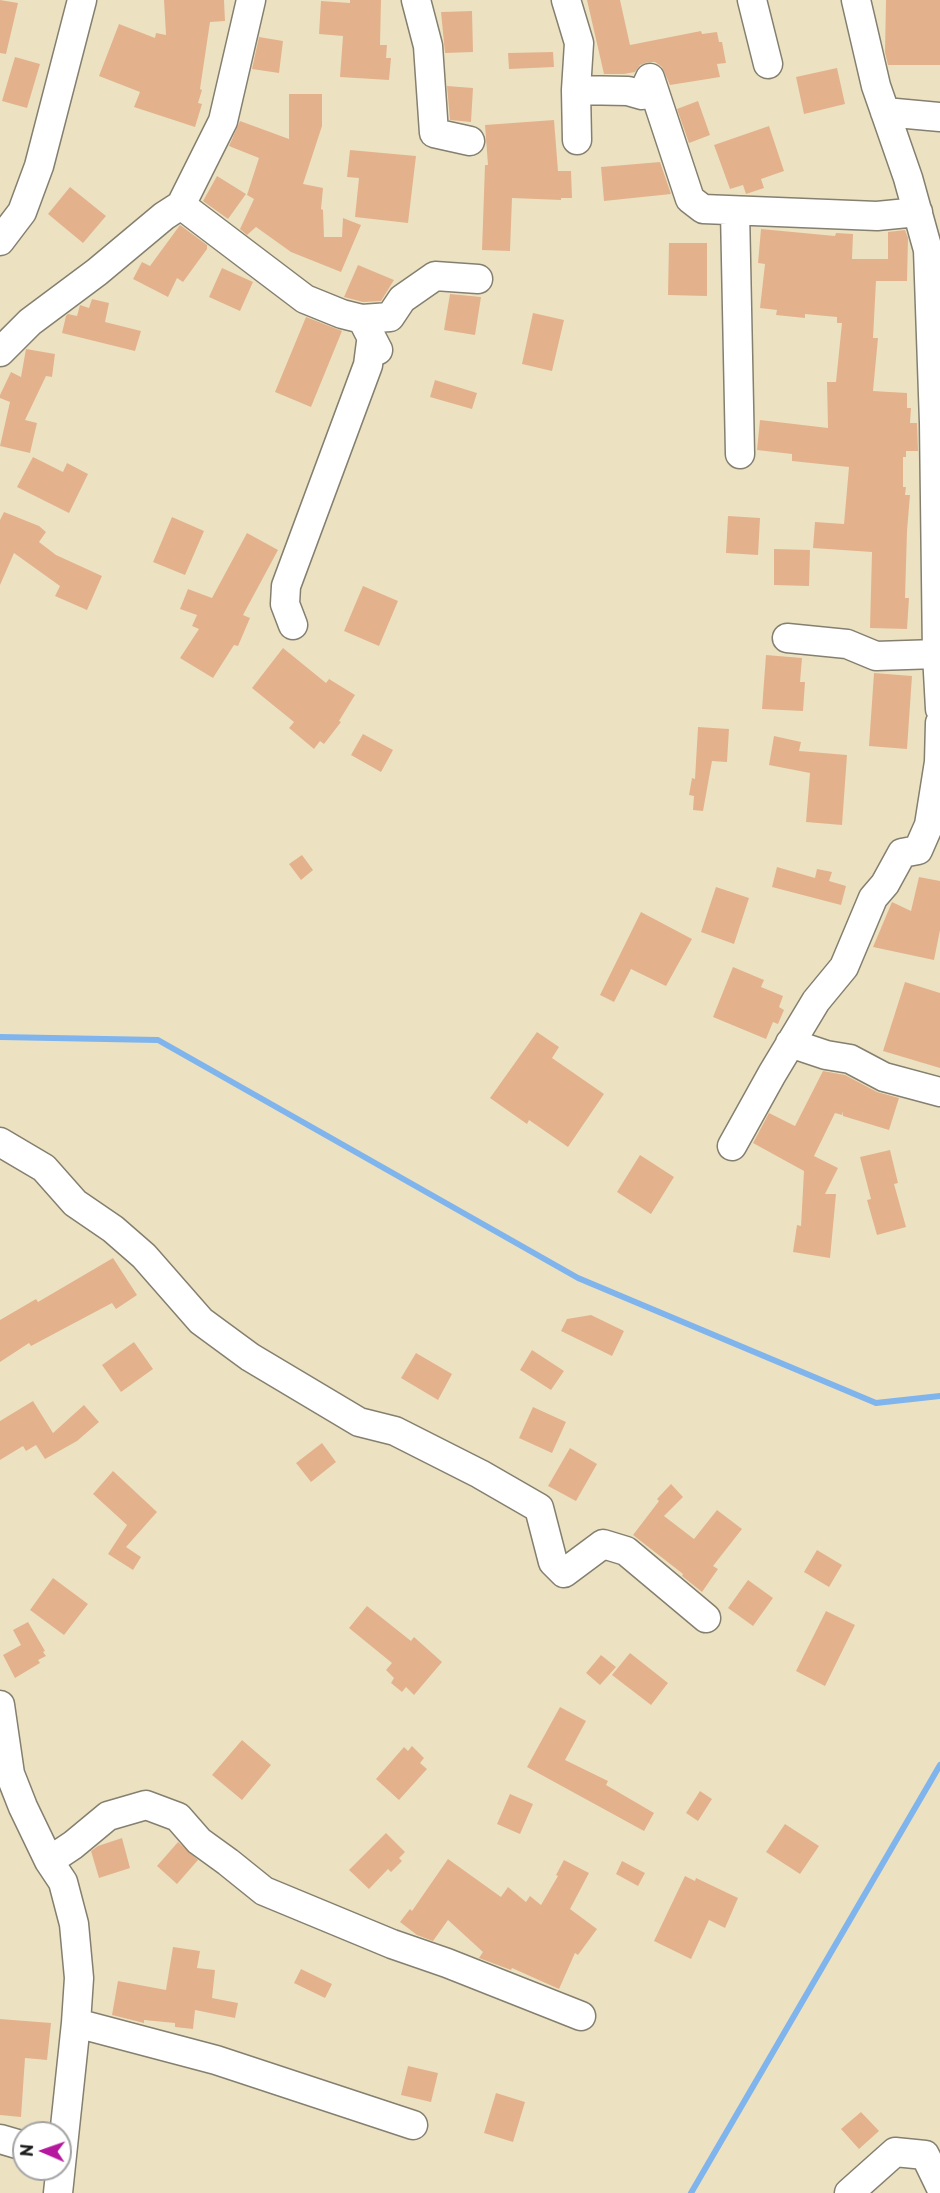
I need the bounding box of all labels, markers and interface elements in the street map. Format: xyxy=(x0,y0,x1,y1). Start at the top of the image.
north arrow xyxy=(12,2121,72,2181)
text: N xyxy=(14,2144,38,2157)

